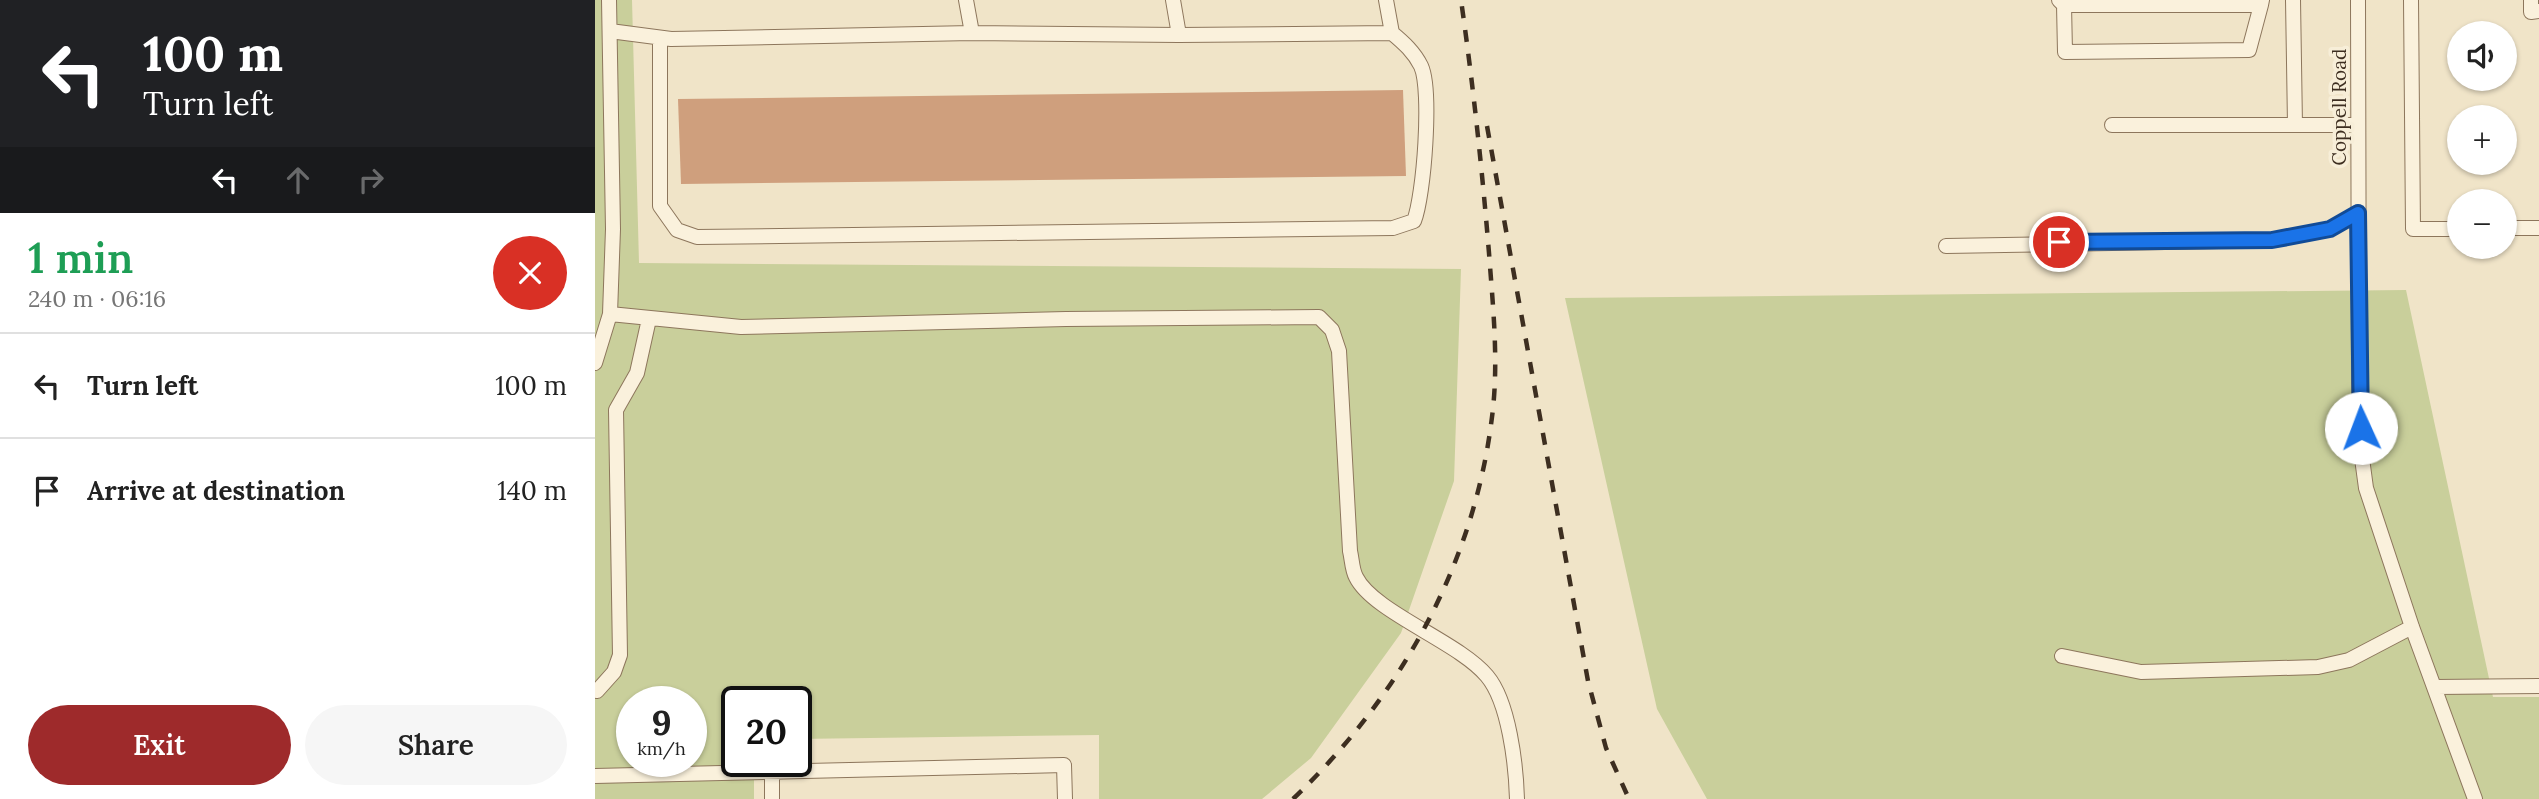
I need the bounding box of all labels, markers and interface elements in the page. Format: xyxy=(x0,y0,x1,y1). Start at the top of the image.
map controls xyxy=(2447,21,2517,259)
button: sound xyxy=(2447,21,2517,91)
text: 100 m xyxy=(143,22,283,84)
icon: left xyxy=(28,28,119,119)
street label: Coppell Road xyxy=(2327,49,2351,165)
text: Turn left xyxy=(143,83,273,124)
button: + xyxy=(2447,105,2517,175)
icon: left xyxy=(206,161,244,199)
icon: ahead xyxy=(279,161,317,199)
icon: right xyxy=(352,161,390,199)
button: − xyxy=(2447,189,2517,259)
pin xyxy=(2029,212,2089,272)
icon: arrive xyxy=(2040,223,2078,261)
text: 1 min xyxy=(28,231,133,285)
button: close xyxy=(493,236,567,310)
text: 240 m · 06:16 xyxy=(28,284,166,313)
icon: left xyxy=(28,367,66,405)
text: Turn left xyxy=(87,369,198,402)
text: 100 m xyxy=(495,369,567,402)
position arrow xyxy=(2324,391,2398,465)
icon: arrive xyxy=(28,472,66,510)
text: Arrive at destination xyxy=(87,474,345,507)
text: 140 m xyxy=(497,474,567,507)
speed limit sign: 20 xyxy=(721,686,812,777)
text: 9 xyxy=(651,700,672,745)
button: Exit xyxy=(28,705,291,785)
button: Share xyxy=(305,705,567,785)
text: km/h xyxy=(637,737,686,760)

